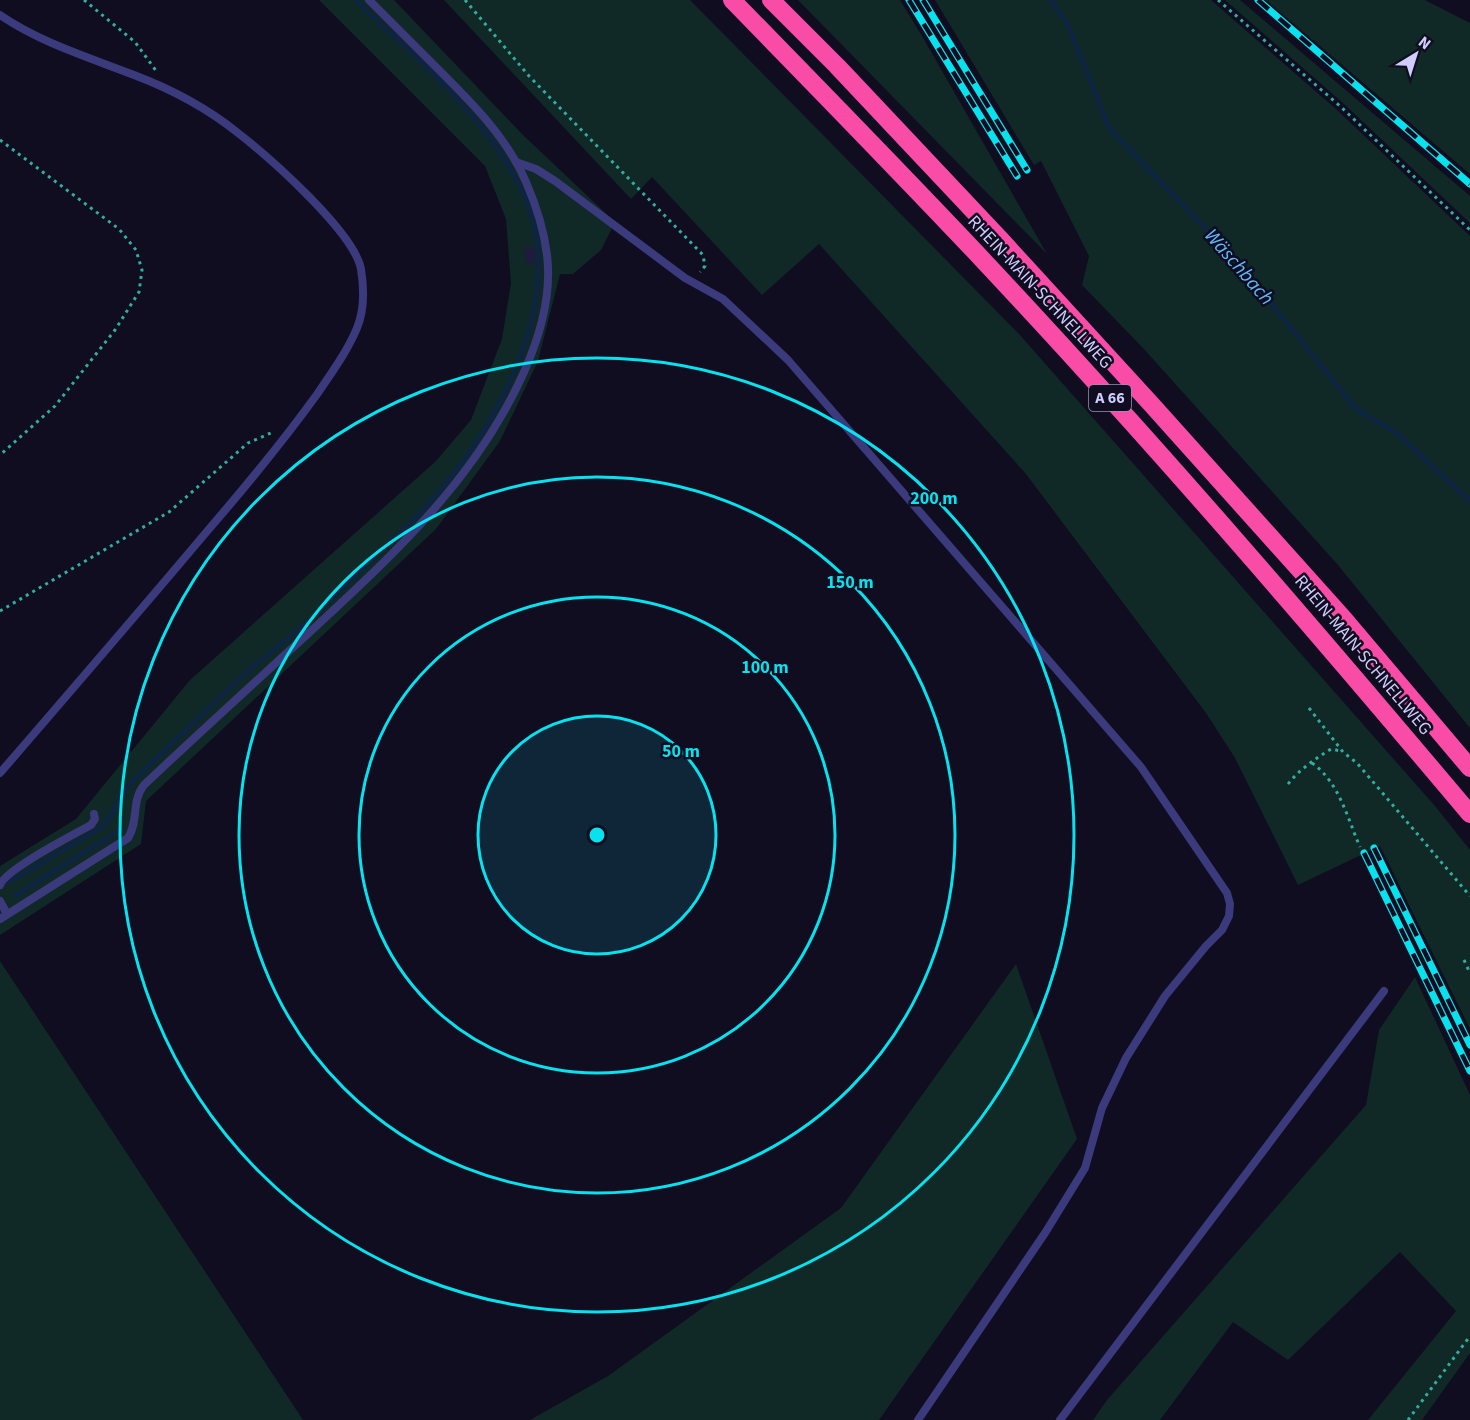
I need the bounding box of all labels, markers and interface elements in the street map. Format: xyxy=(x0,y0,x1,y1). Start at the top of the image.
north arrow xyxy=(1386,24,1446,84)
text: N xyxy=(1414,31,1436,55)
street label: RHEIN-MAIN-SCHNELLWEG xyxy=(962,210,1118,374)
water label: Wäschbach xyxy=(1198,223,1280,311)
road number: A 66 xyxy=(1089,385,1131,411)
text: 200 m xyxy=(910,486,958,511)
text: 150 m xyxy=(826,570,874,595)
street label: RHEIN-MAIN-SCHNELLWEG xyxy=(1289,570,1437,740)
text: 100 m xyxy=(741,655,789,680)
text: 50 m xyxy=(662,739,700,764)
centre of rings xyxy=(587,825,607,845)

